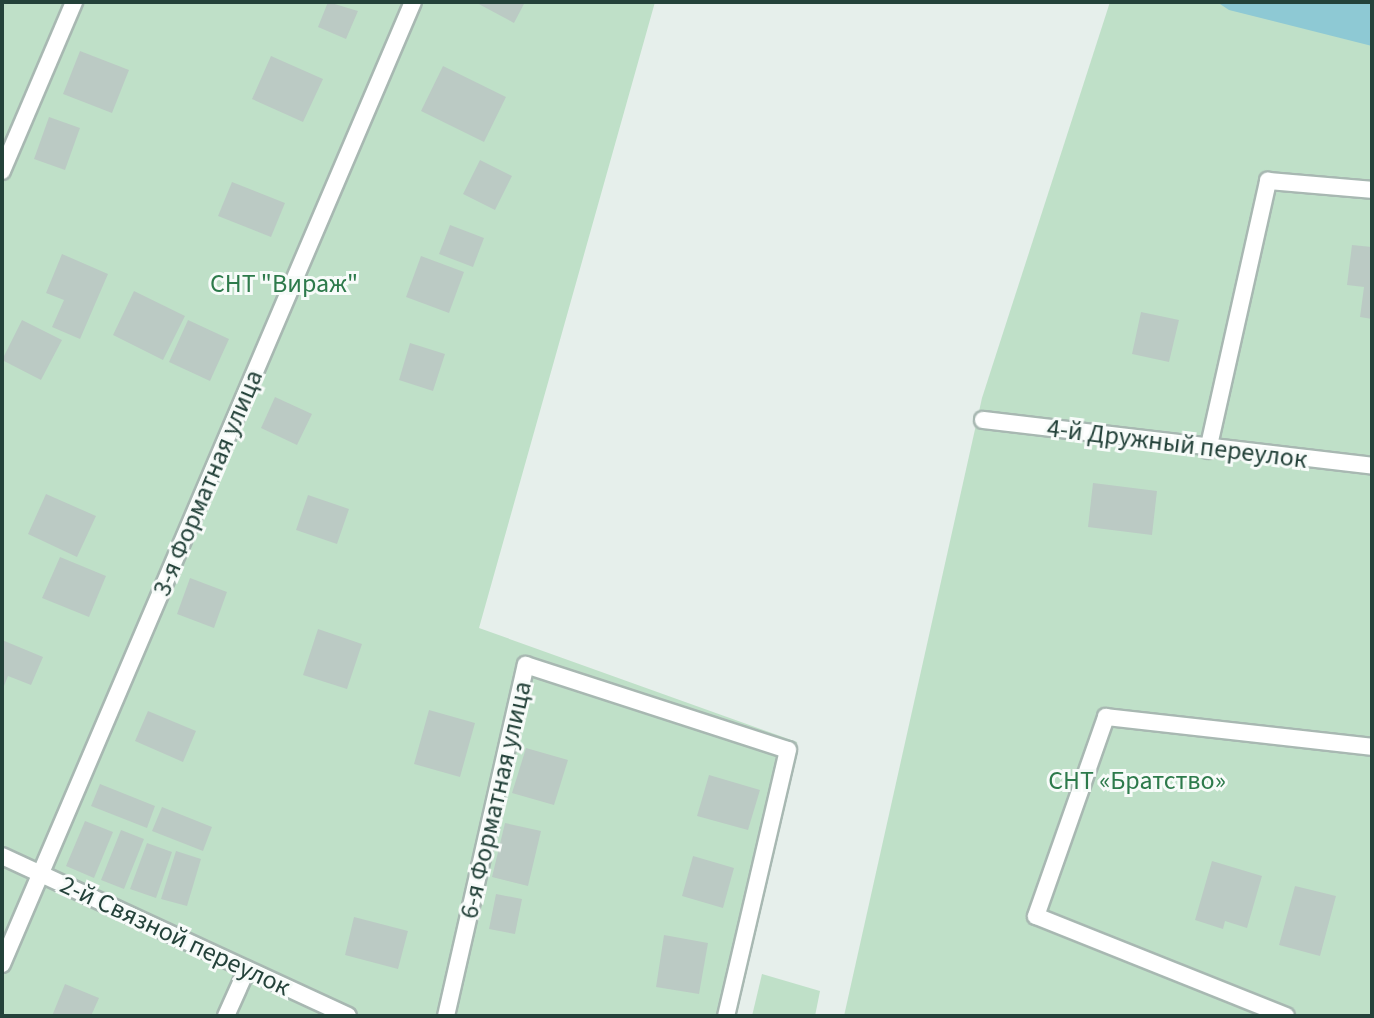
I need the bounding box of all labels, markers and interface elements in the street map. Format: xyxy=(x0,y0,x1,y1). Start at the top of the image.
park label: СНТ "Вираж" xyxy=(210,268,358,300)
street label: 3-я Форматная улица xyxy=(146,365,270,601)
street label: 4-й Дружный переулок xyxy=(1045,413,1309,475)
street label: 6-я Форматная улица xyxy=(454,678,538,922)
park label: СНТ «Братство» xyxy=(1048,765,1226,797)
street label: 2-й Связной переулок xyxy=(55,869,295,1003)

